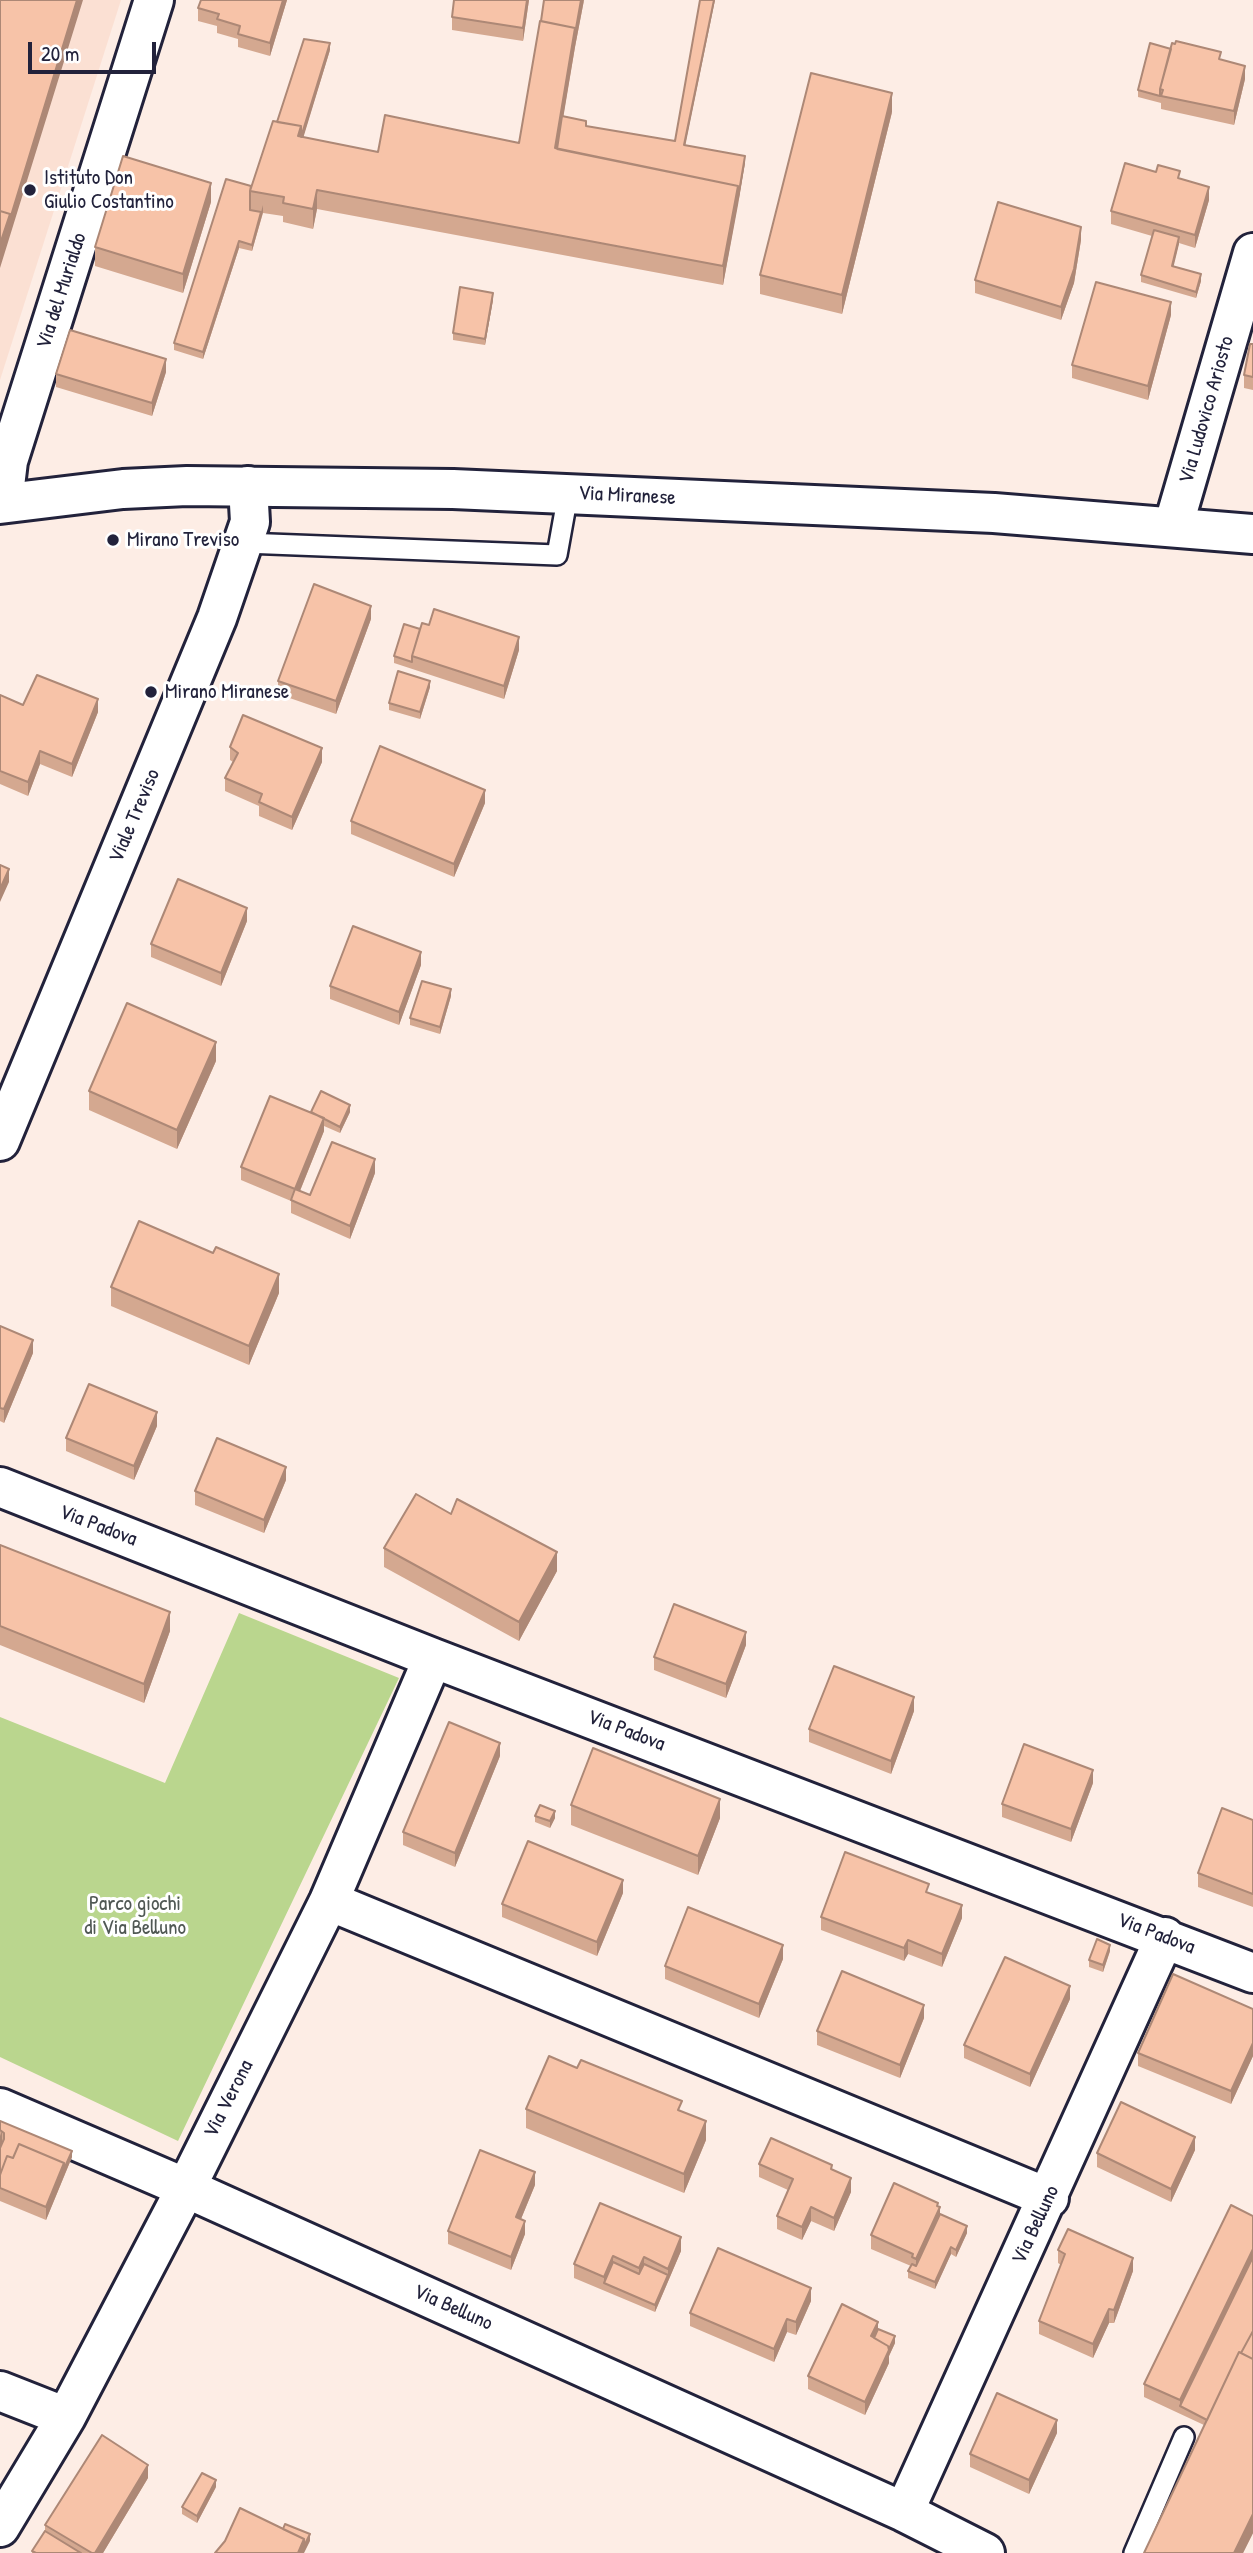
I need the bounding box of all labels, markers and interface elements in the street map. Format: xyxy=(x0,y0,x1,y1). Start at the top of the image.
scale bar xyxy=(32,28,159,72)
text: 20 m xyxy=(41,39,79,68)
place label: Istituto Don Giulio Costantino xyxy=(44,165,174,215)
marker: Istituto Don Giulio Costantino xyxy=(22,182,38,198)
street label: Via del Murialdo xyxy=(31,230,93,352)
street label: Via Ludovico Ariosto xyxy=(1174,333,1240,487)
street label: Via Miranese xyxy=(578,481,676,511)
place label: Mirano Treviso xyxy=(127,527,239,553)
marker: Mirano Treviso xyxy=(105,532,121,548)
place label: Mirano Miranese xyxy=(165,679,289,705)
marker: Mirano Miranese xyxy=(143,684,159,700)
street label: Viale Treviso xyxy=(104,765,166,867)
street label: Via Padova xyxy=(56,1500,140,1552)
street label: Via Padova xyxy=(584,1705,668,1757)
park label: Parco giochi di Via Belluno xyxy=(84,1891,186,1941)
street label: Via Padova xyxy=(1114,1908,1198,1960)
street label: Via Verona xyxy=(199,2056,259,2142)
street label: Via Belluno xyxy=(1007,2182,1065,2268)
street label: Via Belluno xyxy=(410,2279,496,2337)

